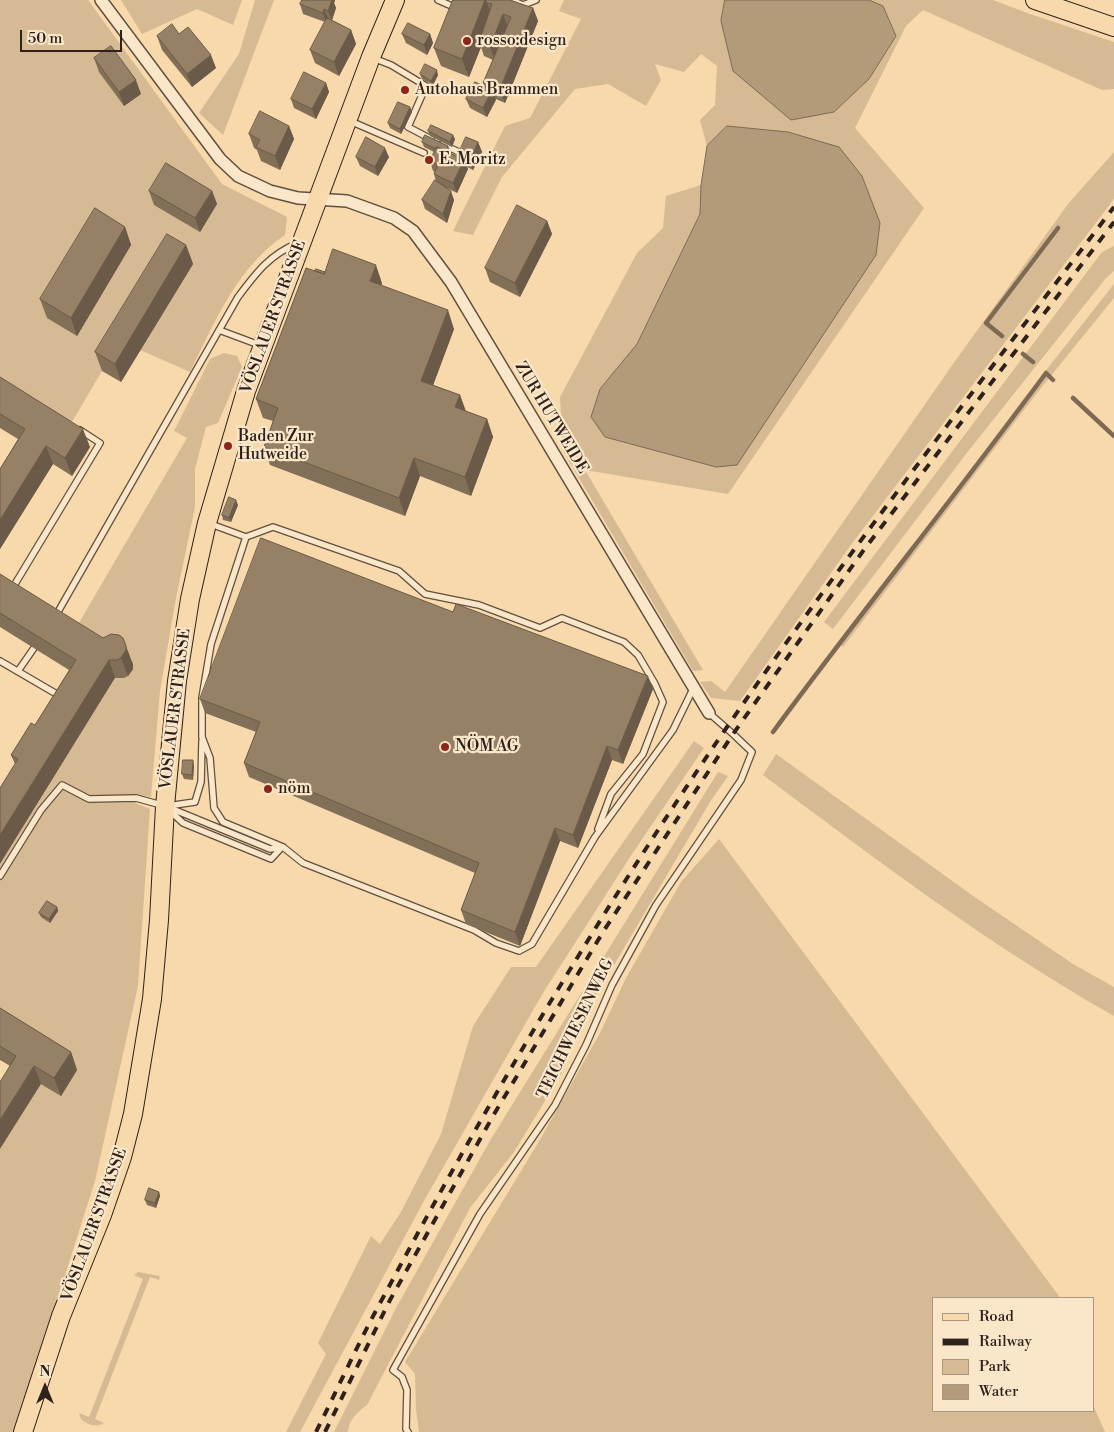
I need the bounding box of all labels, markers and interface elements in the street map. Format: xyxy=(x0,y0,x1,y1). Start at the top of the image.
scale bar xyxy=(22,20,125,52)
text: 50 m xyxy=(28,29,62,48)
place label: rosso:design xyxy=(477,31,567,51)
marker: rosso:design xyxy=(461,35,473,47)
place label: Autohaus Brammen xyxy=(415,80,558,100)
marker: Autohaus Brammen xyxy=(399,84,411,96)
place label: E. Moritz xyxy=(439,150,506,170)
marker: E. Moritz xyxy=(423,154,435,166)
street label: VÖSLAUER STRASSE xyxy=(237,238,311,396)
street label: ZUR HUTWEIDE xyxy=(510,359,592,477)
place label: Baden Zur Hutweide xyxy=(238,427,314,465)
marker: Baden Zur Hutweide xyxy=(222,440,234,452)
street label: VÖSLAUER STRASSE xyxy=(157,627,195,791)
place label: NÖM AG xyxy=(455,737,519,757)
marker: NÖM AG xyxy=(439,741,451,753)
place label: nöm xyxy=(278,779,311,799)
marker: nöm xyxy=(262,783,274,795)
street label: TEICHWIESENWEG xyxy=(534,956,618,1102)
street label: VÖSLAUER STRASSE xyxy=(58,1146,132,1304)
legend xyxy=(932,1297,1094,1412)
text: Road xyxy=(979,1307,1014,1326)
text: Railway xyxy=(979,1332,1032,1351)
text: Park xyxy=(979,1357,1010,1376)
north arrow xyxy=(20,1362,70,1412)
text: N xyxy=(39,1363,51,1381)
text: Water xyxy=(979,1382,1018,1401)

